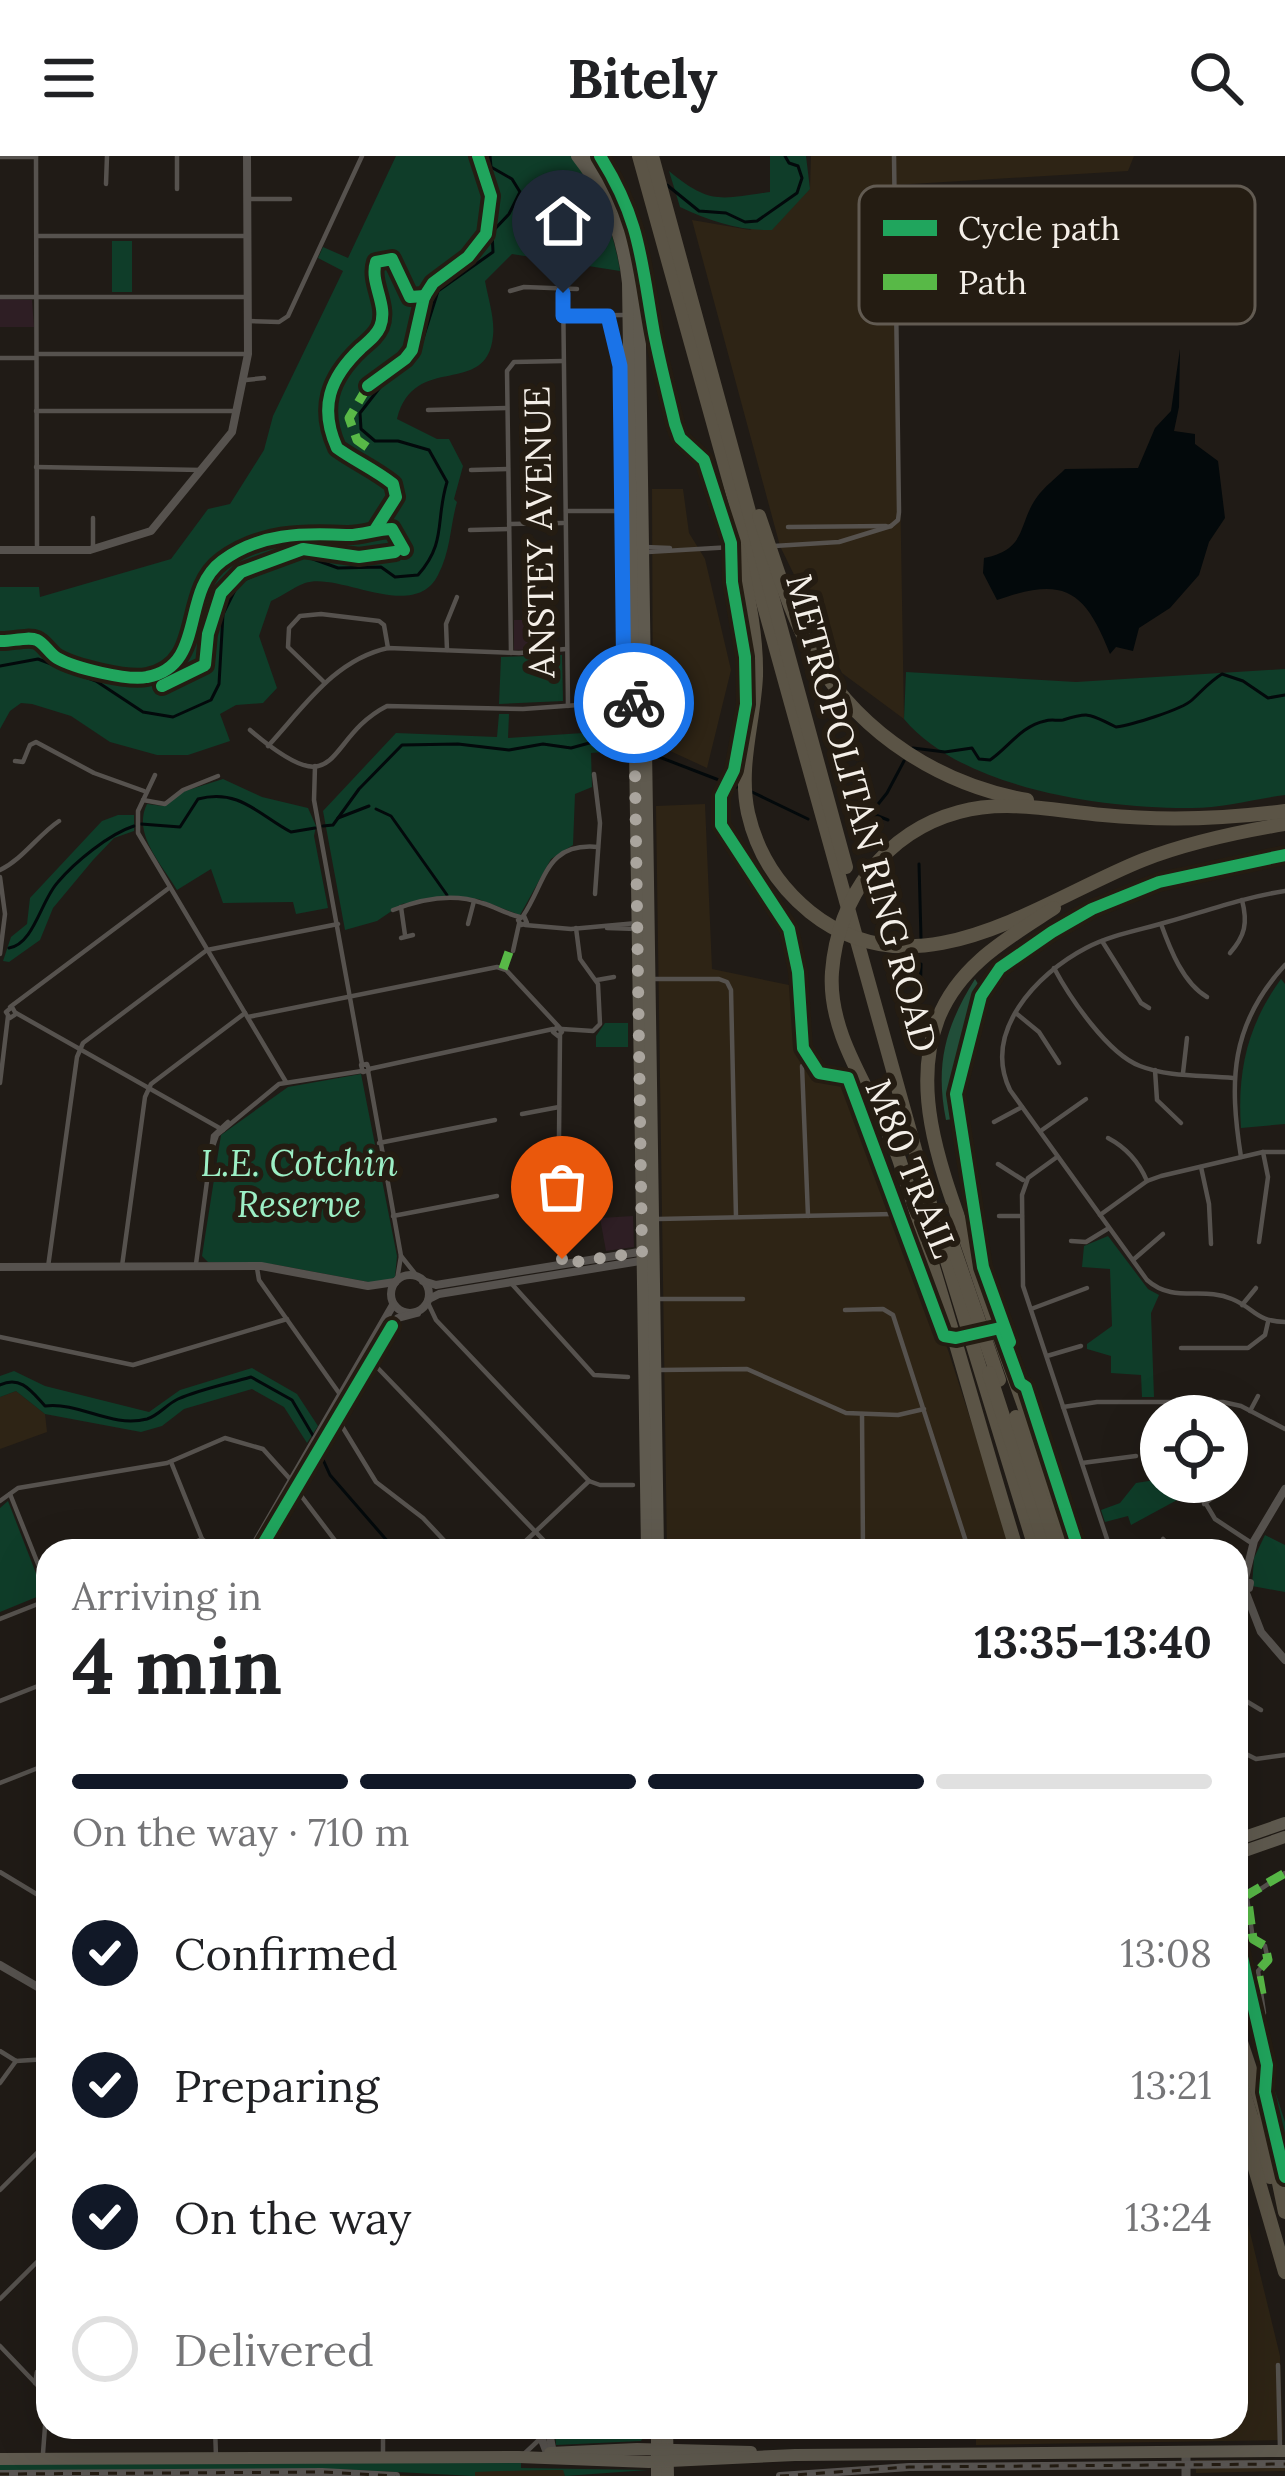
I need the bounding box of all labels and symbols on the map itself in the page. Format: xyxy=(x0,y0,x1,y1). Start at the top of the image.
pin xyxy=(512,170,614,293)
legend xyxy=(859,186,1255,324)
text: Cycle path xyxy=(958,207,1120,249)
text: Path xyxy=(958,261,1027,303)
street label: ANSTEY AVENUE xyxy=(513,386,565,679)
street label: METROPOLITAN RING ROAD xyxy=(776,569,948,1057)
courier xyxy=(574,643,694,763)
street label: M80 TRAIL xyxy=(855,1072,969,1264)
pin xyxy=(511,1136,613,1259)
park label: L.E. Cotchin Reserve xyxy=(200,1140,398,1227)

